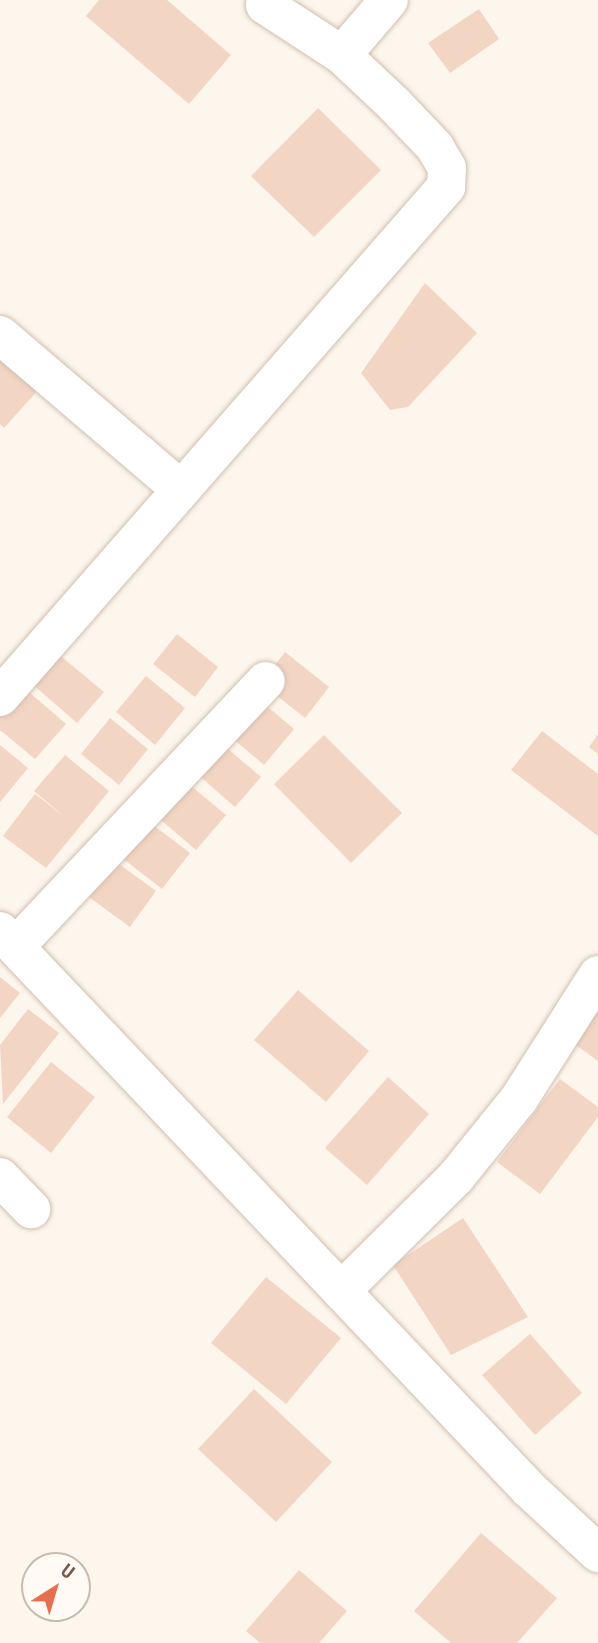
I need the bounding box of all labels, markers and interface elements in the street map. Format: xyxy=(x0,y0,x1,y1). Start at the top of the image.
north arrow xyxy=(21,1552,91,1622)
text: U xyxy=(56,1559,79,1584)

